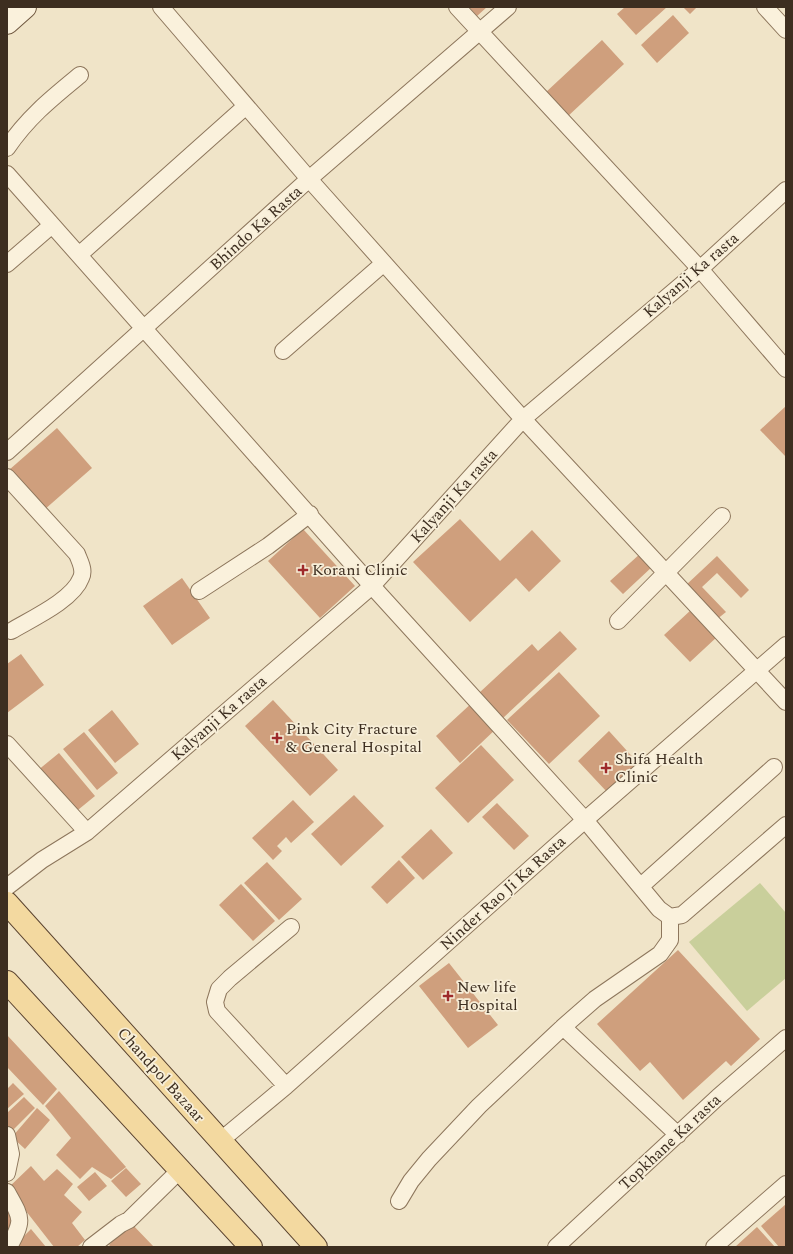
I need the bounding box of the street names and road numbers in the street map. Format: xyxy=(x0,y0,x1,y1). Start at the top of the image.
street label: Bhindo Ka Rasta xyxy=(204,180,308,276)
street label: Kalyanji Ka rasta xyxy=(638,226,744,323)
street label: Kalyanji Ka rasta xyxy=(405,443,503,549)
street label: Kalyanji Ka rasta xyxy=(166,669,272,766)
street label: Ninder Rao Ji Ka Rasta xyxy=(435,830,571,956)
street label: Chandpol Bazaar xyxy=(111,1022,211,1128)
street label: Topkhane Ka rasta xyxy=(613,1088,727,1196)

